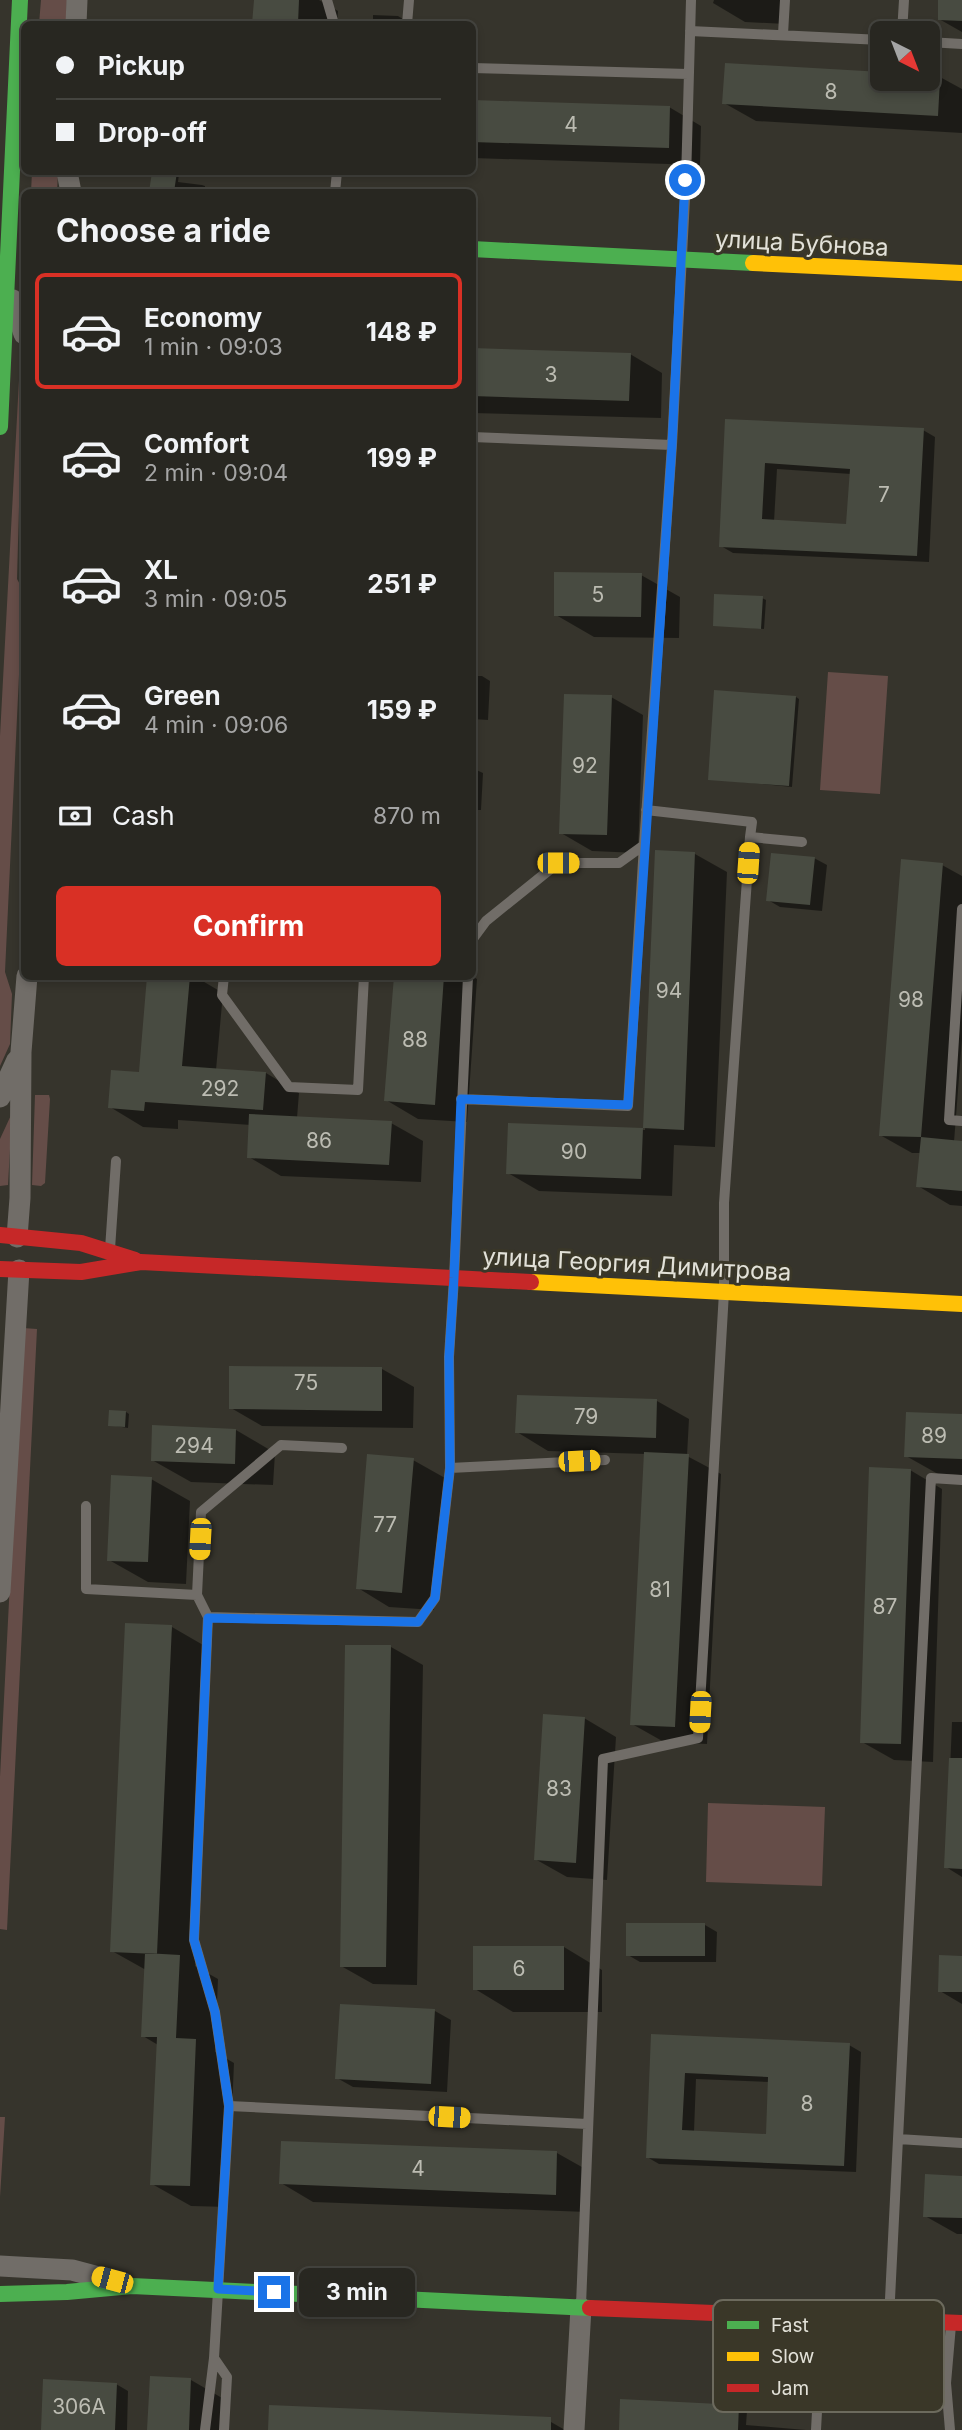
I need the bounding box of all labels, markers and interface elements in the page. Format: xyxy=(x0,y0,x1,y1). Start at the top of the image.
north arrow xyxy=(870,21,940,91)
map controls xyxy=(870,21,940,91)
text: Pickup xyxy=(98,50,185,81)
house number: 8 xyxy=(825,79,838,104)
house number: 4 xyxy=(564,112,578,137)
text: Drop-off xyxy=(98,117,207,148)
route start xyxy=(669,164,701,196)
text: Choose a ride xyxy=(56,211,271,250)
street label: улица Бубнова xyxy=(714,224,890,262)
icon: car xyxy=(60,300,123,363)
text: Economy xyxy=(144,302,262,333)
text: 148 ₽ xyxy=(366,316,437,347)
text: 1 min · 09:03 xyxy=(144,333,283,361)
house number: 3 xyxy=(545,362,557,387)
icon: car xyxy=(60,426,123,489)
text: Comfort xyxy=(144,428,249,459)
text: 199 ₽ xyxy=(367,442,437,473)
text: 2 min · 09:04 xyxy=(144,459,288,487)
house number: 7 xyxy=(878,482,890,507)
icon: car xyxy=(60,552,123,615)
text: XL xyxy=(144,554,178,585)
text: 251 ₽ xyxy=(367,568,437,599)
house number: 5 xyxy=(592,582,604,607)
text: 3 min · 09:05 xyxy=(144,585,287,613)
icon: car xyxy=(60,678,123,741)
text: Green xyxy=(144,680,221,711)
text: 159 ₽ xyxy=(367,694,437,725)
text: 4 min · 09:06 xyxy=(144,711,288,739)
house number: 92 xyxy=(572,753,598,778)
icon: cash xyxy=(56,797,94,835)
text: Cash xyxy=(112,800,175,831)
text: 870 m xyxy=(373,802,441,830)
car xyxy=(737,841,760,885)
car xyxy=(538,853,580,874)
button: Confirm xyxy=(56,886,441,966)
house number: 94 xyxy=(656,978,682,1003)
house number: 98 xyxy=(898,987,924,1012)
house number: 88 xyxy=(402,1027,428,1052)
house number: 292 xyxy=(201,1076,239,1101)
house number: 86 xyxy=(306,1128,332,1153)
house number: 90 xyxy=(561,1139,587,1164)
street label: улица Георгия Димитрова xyxy=(482,1241,792,1287)
house number: 75 xyxy=(294,1370,318,1395)
house number: 79 xyxy=(574,1404,598,1429)
house number: 89 xyxy=(921,1423,947,1448)
house number: 294 xyxy=(174,1433,214,1458)
car xyxy=(558,1449,601,1473)
house number: 77 xyxy=(373,1512,397,1537)
car xyxy=(189,1517,212,1561)
house number: 81 xyxy=(649,1577,671,1602)
house number: 87 xyxy=(873,1594,897,1619)
car xyxy=(689,1690,712,1734)
house number: 83 xyxy=(546,1776,572,1801)
house number: 6 xyxy=(512,1956,526,1981)
house number: 8 xyxy=(801,2091,814,2116)
car xyxy=(428,2105,471,2129)
house number: 4 xyxy=(411,2156,425,2181)
car xyxy=(89,2264,136,2296)
callout: 3 min xyxy=(298,2268,414,2316)
route end xyxy=(258,2276,290,2308)
text: 3 min xyxy=(326,2278,388,2306)
legend xyxy=(713,2300,944,2412)
text: Fast xyxy=(771,2314,809,2337)
text: Slow xyxy=(771,2345,814,2368)
text: Jam xyxy=(771,2377,809,2400)
house number: 306А xyxy=(52,2394,106,2419)

